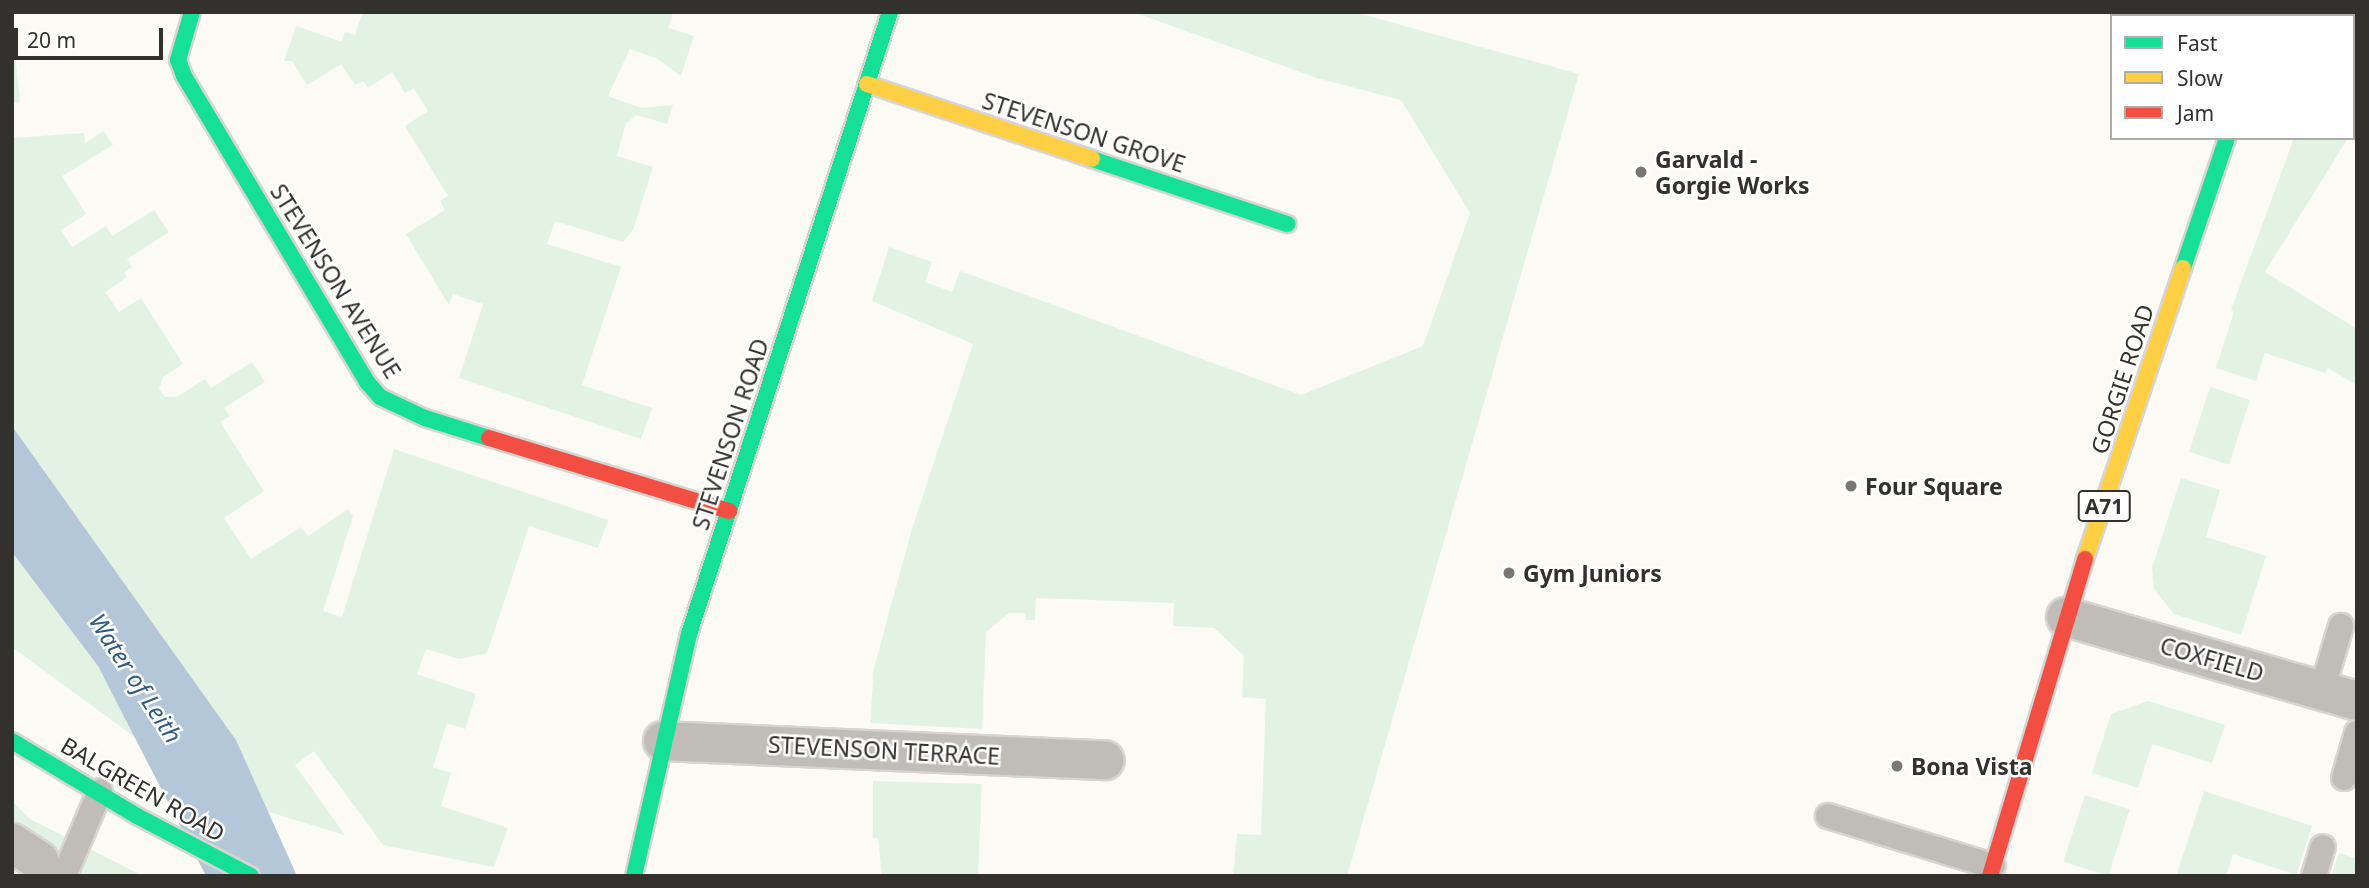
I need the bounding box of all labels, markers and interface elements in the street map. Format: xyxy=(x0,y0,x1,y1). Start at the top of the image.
scale bar xyxy=(18,14,166,58)
legend xyxy=(2110,14,2355,140)
text: 20 m xyxy=(27,26,76,54)
text: Fast xyxy=(2177,29,2217,57)
text: Slow xyxy=(2177,64,2223,92)
street label: STEVENSON GROVE xyxy=(979,86,1189,178)
text: Jam xyxy=(2177,99,2214,127)
place label: Garvald - Gorgie Works xyxy=(1655,145,1809,199)
marker: Garvald - Gorgie Works xyxy=(1633,164,1649,180)
street label: STEVENSON AVENUE xyxy=(265,179,407,383)
street label: GORGIE ROAD xyxy=(2085,301,2159,457)
street label: STEVENSON ROAD xyxy=(686,335,774,533)
place label: Four Square xyxy=(1865,472,2003,500)
marker: Four Square xyxy=(1843,478,1859,494)
road number: A71 xyxy=(2076,489,2132,524)
place label: Gym Juniors xyxy=(1523,559,1662,587)
marker: Gym Juniors xyxy=(1501,565,1517,581)
water label: Water of Leith xyxy=(84,608,188,748)
street label: COXFIELD xyxy=(2157,631,2267,687)
street label: STEVENSON TERRACE xyxy=(767,730,1001,770)
street label: BALGREEN ROAD xyxy=(56,731,230,847)
place label: Bona Vista xyxy=(1911,752,2033,780)
marker: Bona Vista xyxy=(1889,758,1905,774)

